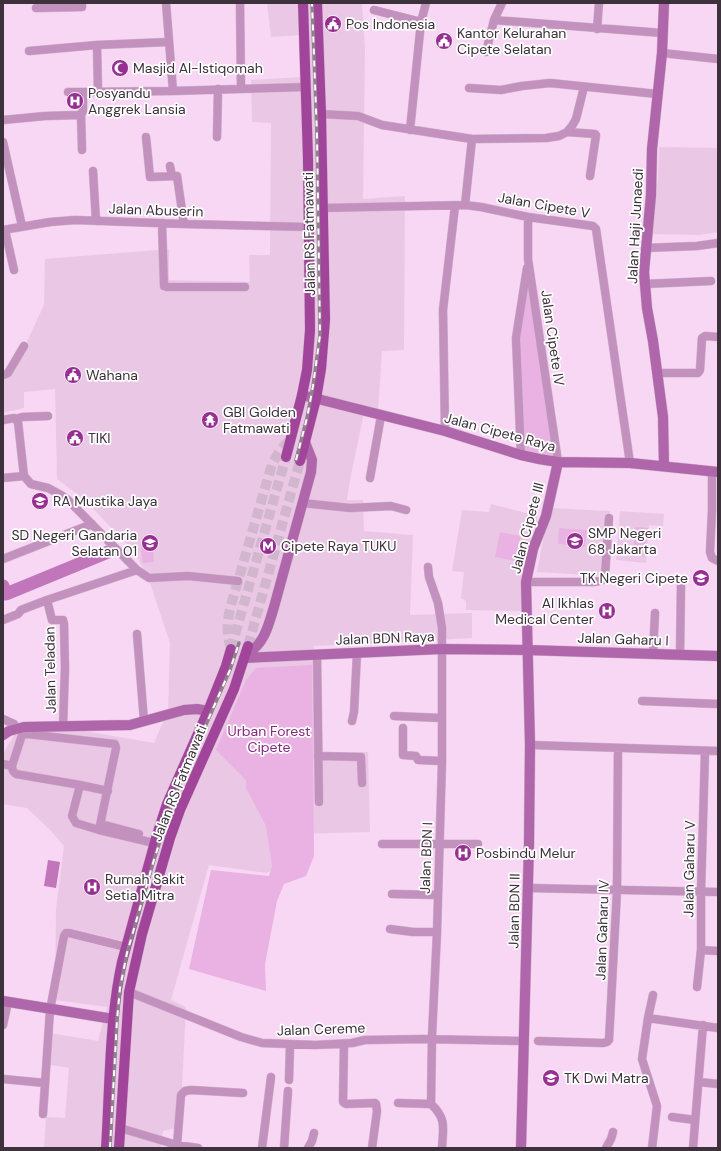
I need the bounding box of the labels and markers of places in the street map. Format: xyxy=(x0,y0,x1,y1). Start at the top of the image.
public building icon: Pos Indonesia xyxy=(323,14,343,34)
place label: Pos Indonesia xyxy=(346,15,435,33)
place label: Kantor Kelurahan Cipete Selatan xyxy=(457,24,566,58)
public building icon: Kantor Kelurahan Cipete Selatan xyxy=(434,31,454,51)
mosque icon: Masjid Al-Istiqomah xyxy=(110,58,130,78)
place label: Masjid Al-Istiqomah xyxy=(133,59,263,77)
place label: Posyandu Anggrek Lansia xyxy=(88,84,186,118)
hospital icon: Posyandu Anggrek Lansia xyxy=(65,91,85,111)
public building icon: Wahana xyxy=(63,365,83,385)
place label: Wahana xyxy=(86,366,138,384)
place label: GBI Golden Fatmawati xyxy=(223,403,296,437)
temple icon: GBI Golden Fatmawati xyxy=(200,410,220,430)
public building icon: TIKI xyxy=(65,428,85,448)
place label: TIKI xyxy=(88,429,111,447)
school or university icon: RA Mustika Jaya xyxy=(30,491,50,511)
place label: RA Mustika Jaya xyxy=(53,492,157,510)
place label: SMP Negeri 68 Jakarta xyxy=(588,524,661,558)
place label: SD Negeri Gandaria Selatan 01 xyxy=(11,526,137,560)
school or university icon: SMP Negeri 68 Jakarta xyxy=(565,531,585,551)
school or university icon: SD Negeri Gandaria Selatan 01 xyxy=(140,533,160,553)
metro station icon: Cipete Raya TUKU xyxy=(258,536,278,556)
place label: Cipete Raya TUKU xyxy=(281,537,396,555)
school or university icon: TK Negeri Cipete xyxy=(691,568,711,588)
place label: TK Negeri Cipete xyxy=(580,569,688,587)
place label: Al Ikhlas Medical Center xyxy=(495,594,594,628)
hospital icon: Al Ikhlas Medical Center xyxy=(597,601,617,621)
hospital icon: Posbindu Melur xyxy=(453,843,473,863)
place label: Posbindu Melur xyxy=(476,844,576,862)
place label: Rumah Sakit Setia Mitra xyxy=(105,870,185,904)
hospital icon: Rumah Sakit Setia Mitra xyxy=(82,877,102,897)
school or university icon: TK Dwi Matra xyxy=(541,1068,561,1088)
place label: TK Dwi Matra xyxy=(564,1069,649,1087)

